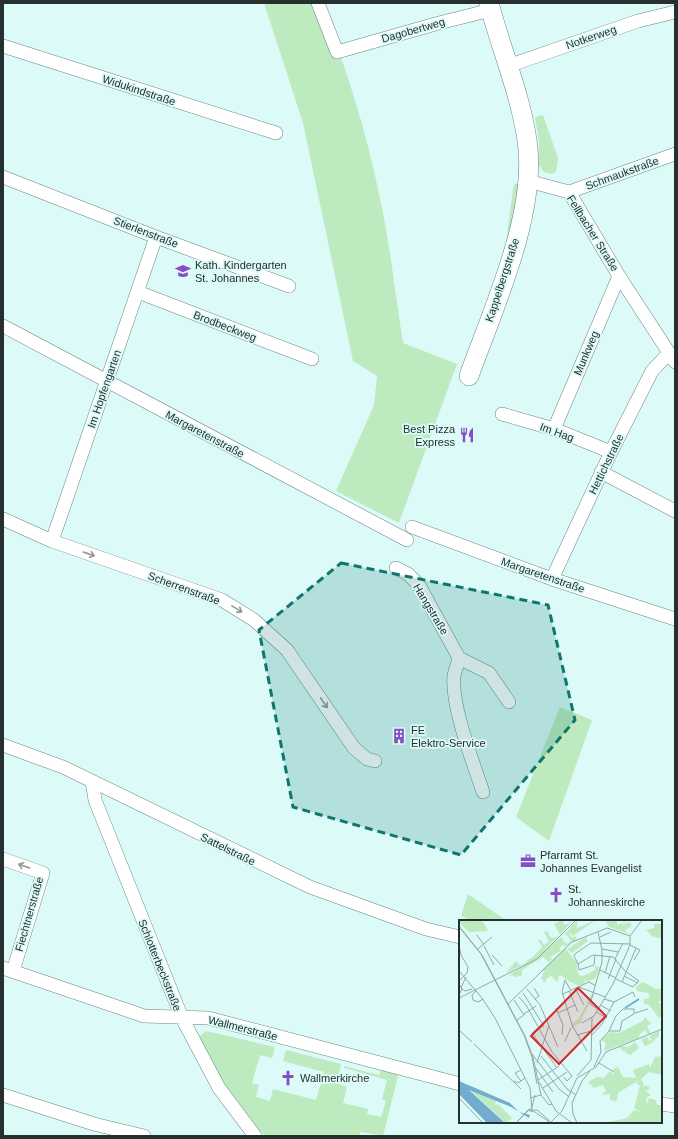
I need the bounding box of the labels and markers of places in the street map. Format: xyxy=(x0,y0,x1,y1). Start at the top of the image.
place label: Kath. Kindergarten St. Johannes xyxy=(195,259,287,284)
school or university icon: Kath. Kindergarten St. Johannes xyxy=(174,262,192,280)
place label: Best Pizza Express xyxy=(403,423,456,448)
restaurant icon: Best Pizza Express xyxy=(458,426,476,444)
place label: FE Elektro-Service xyxy=(411,724,486,749)
building icon: FE Elektro-Service xyxy=(390,727,408,745)
place label: Pfarramt St. Johannes Evangelist xyxy=(540,849,642,874)
office icon: Pfarramt St. Johannes Evangelist xyxy=(519,852,537,870)
place label: St. Johanneskirche xyxy=(568,883,645,908)
church icon: St. Johanneskirche xyxy=(547,886,565,904)
church icon: Wallmerkirche xyxy=(279,1069,297,1087)
place label: Wallmerkirche xyxy=(300,1072,369,1084)

